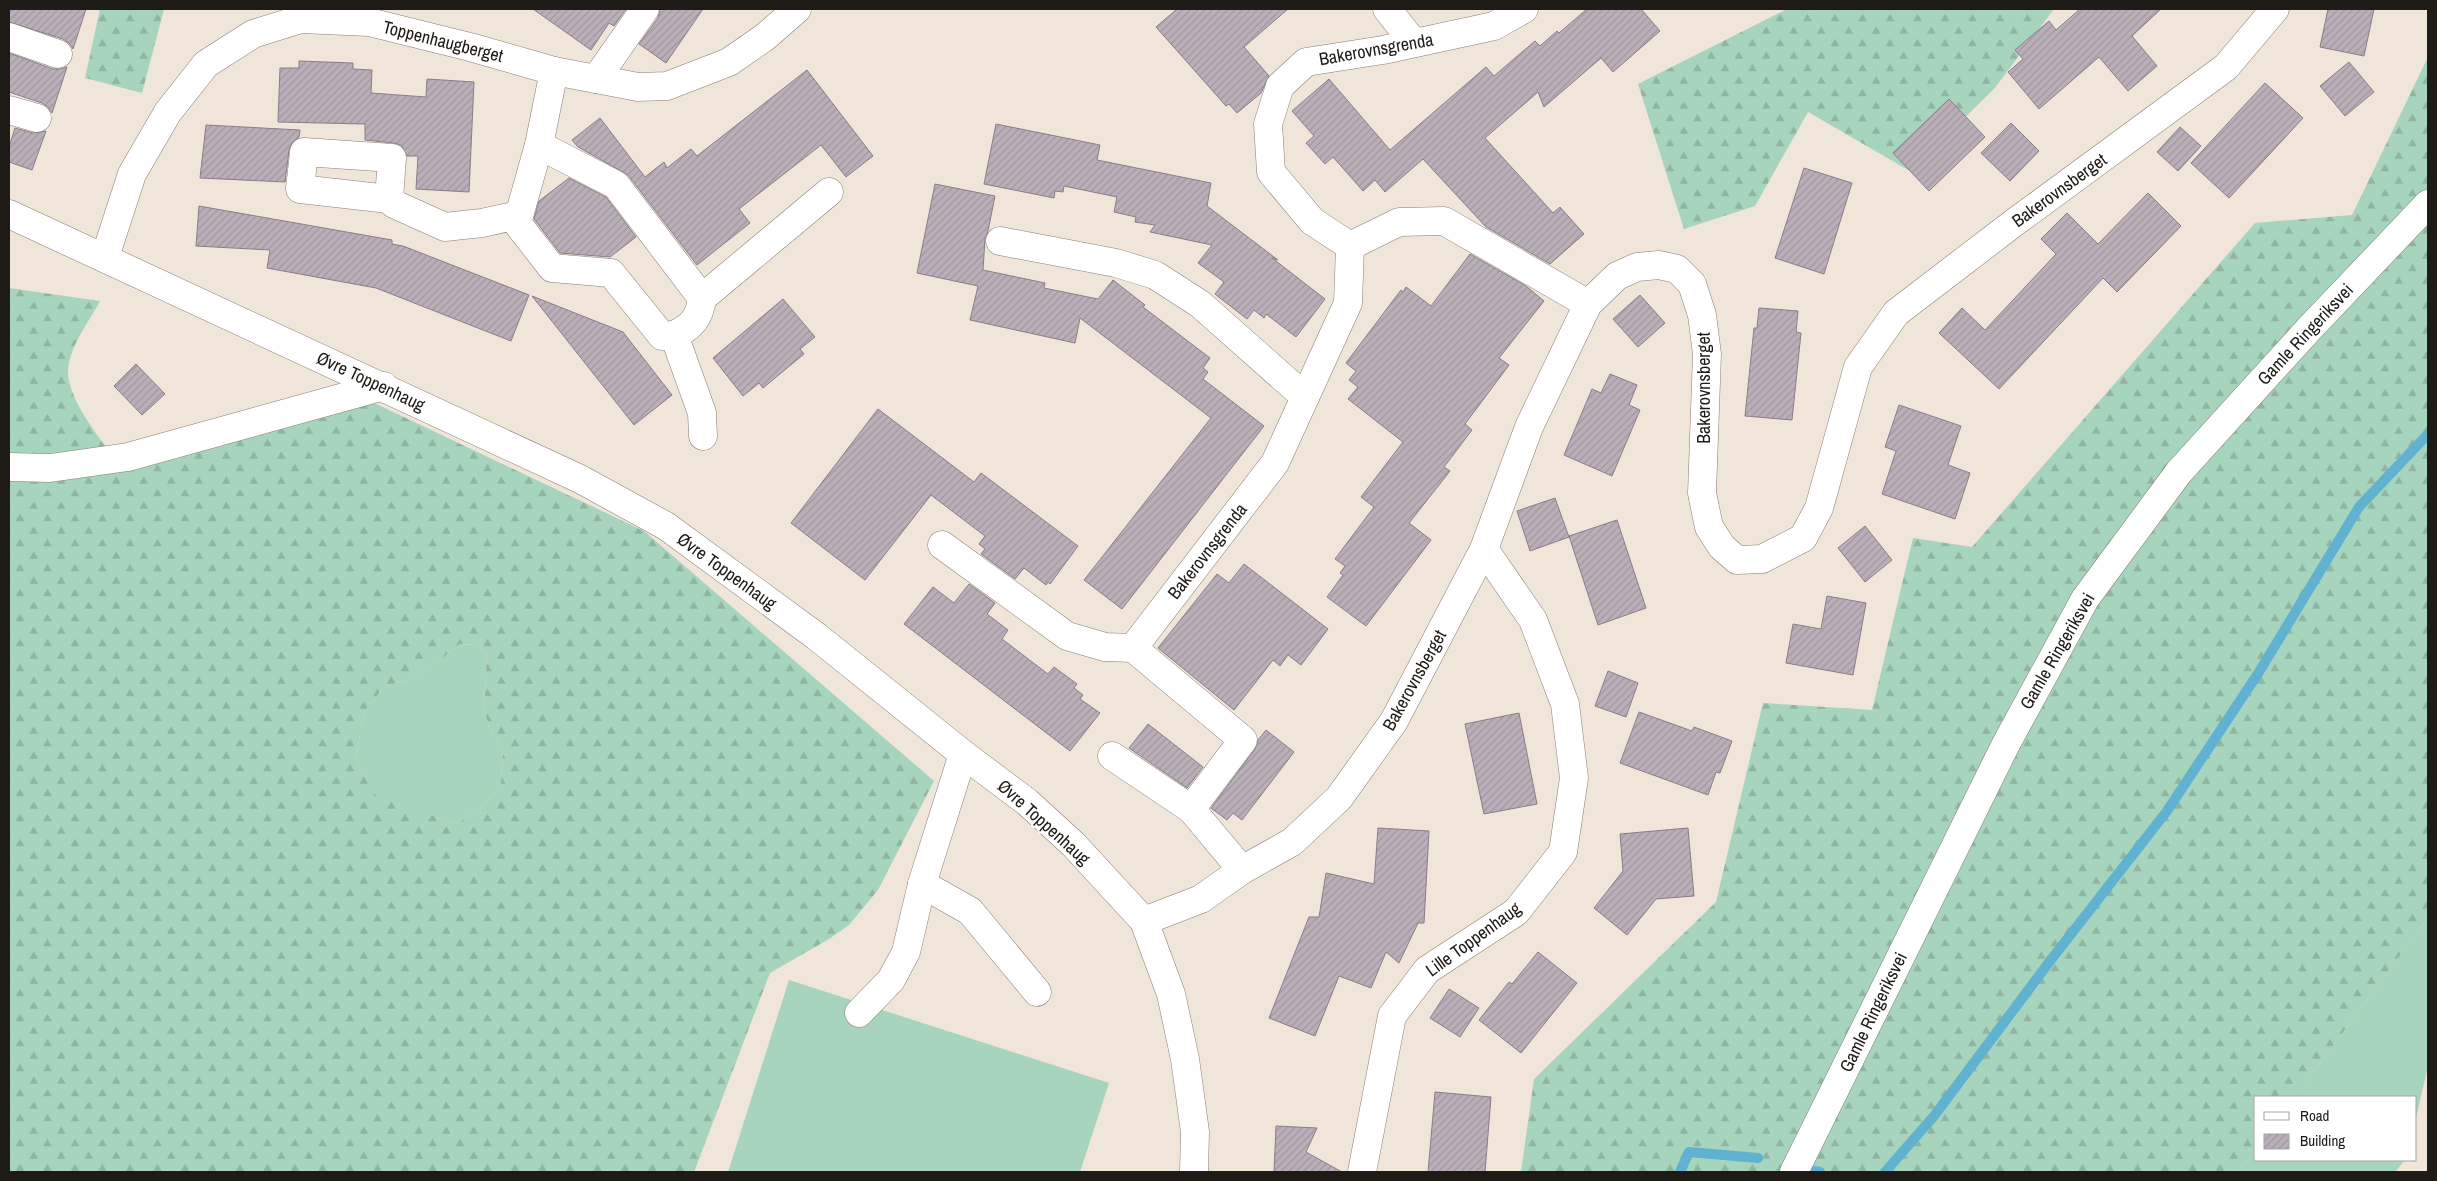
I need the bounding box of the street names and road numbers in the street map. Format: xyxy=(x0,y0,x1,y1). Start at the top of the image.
street label: Toppenhaugberget xyxy=(380,14,506,68)
street label: Bakerovnsgrenda xyxy=(1317,27,1435,71)
street label: Bakerovnsberget xyxy=(2007,147,2111,233)
street label: Gamle Ringeriksvei xyxy=(2251,278,2359,390)
street label: Bakerovnsberget xyxy=(1691,332,1716,444)
street label: Øvre Toppenhaug xyxy=(313,345,430,417)
street label: Bakerovnsgrenda xyxy=(1162,498,1252,604)
street label: Øvre Toppenhaug xyxy=(672,526,782,616)
street label: Gamle Ringeriksvei xyxy=(2014,588,2100,714)
street label: Bakerovnsberget xyxy=(1376,625,1452,735)
street label: Øvre Toppenhaug xyxy=(992,774,1096,871)
street label: Lille Toppenhaug xyxy=(1420,895,1526,982)
street label: Gamle Ringeriksvei xyxy=(1833,948,1913,1076)

